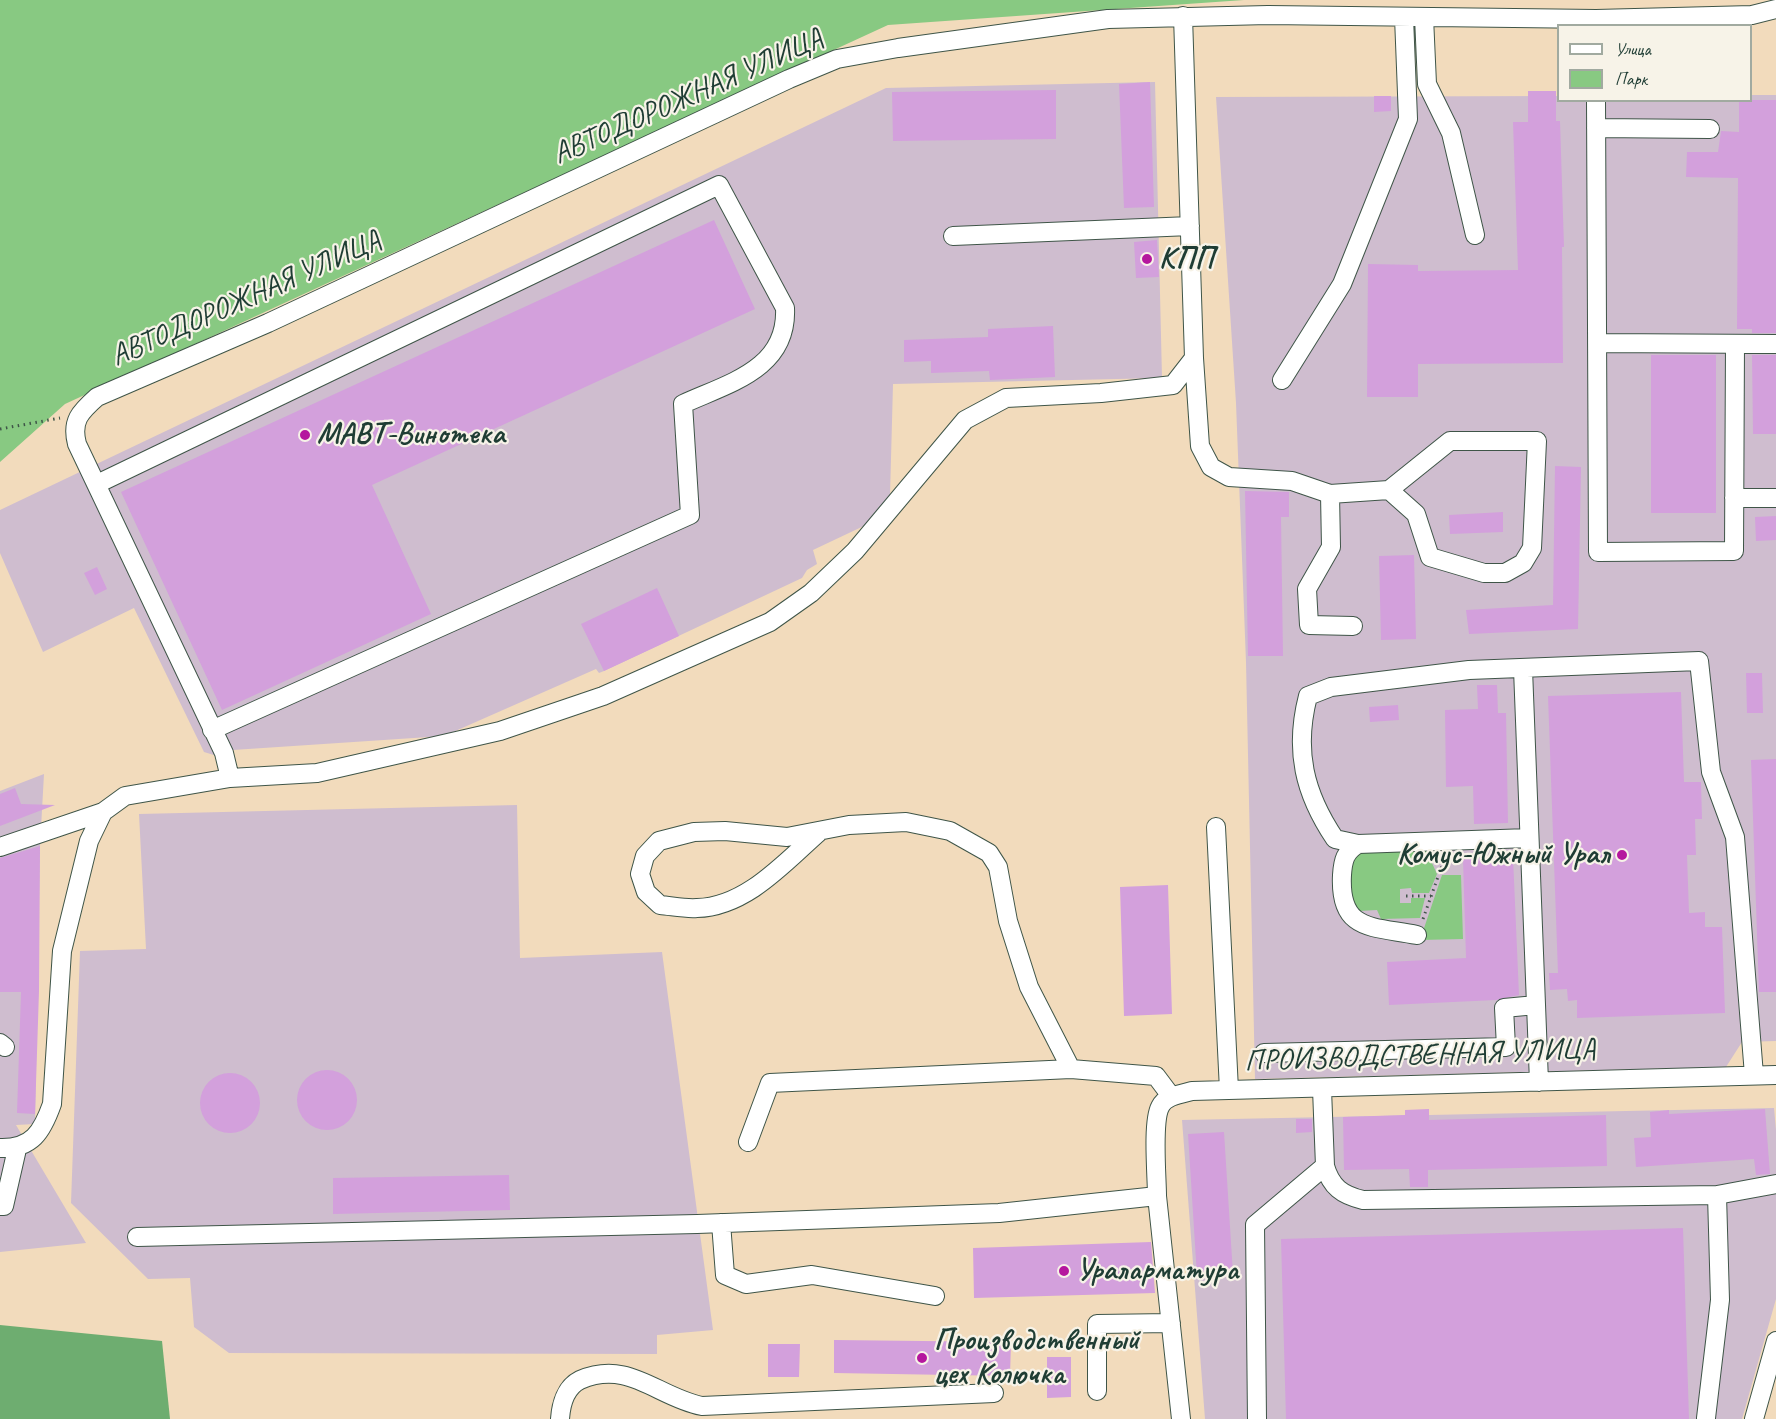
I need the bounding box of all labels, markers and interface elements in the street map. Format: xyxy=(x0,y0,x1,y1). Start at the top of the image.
street label: АВТОДОРОЖНАЯ УЛИЦА xyxy=(547,21,829,173)
legend xyxy=(1557,24,1752,102)
text: Улица xyxy=(1615,38,1651,60)
text: Парк xyxy=(1615,68,1647,90)
street label: АВТОДОРОЖНАЯ УЛИЦА xyxy=(105,223,387,375)
place label: КПП xyxy=(1159,241,1214,277)
marker: КПП xyxy=(1140,252,1154,266)
place label: МАВТ-Винотека xyxy=(317,417,505,453)
marker: МАВТ-Винотека xyxy=(298,428,312,442)
place label: Комус-Южный Урал xyxy=(1397,837,1610,873)
marker: Комус-Южный Урал xyxy=(1615,848,1629,862)
street label: ПРОИЗВОДСТВЕННАЯ УЛИЦА xyxy=(1244,1032,1596,1080)
place label: Ураларматура xyxy=(1076,1253,1239,1289)
marker: Ураларматура xyxy=(1057,1264,1071,1278)
place label: Производственный цех Колючка xyxy=(934,1323,1139,1394)
marker: Производственный цех Колючка xyxy=(915,1351,929,1365)

